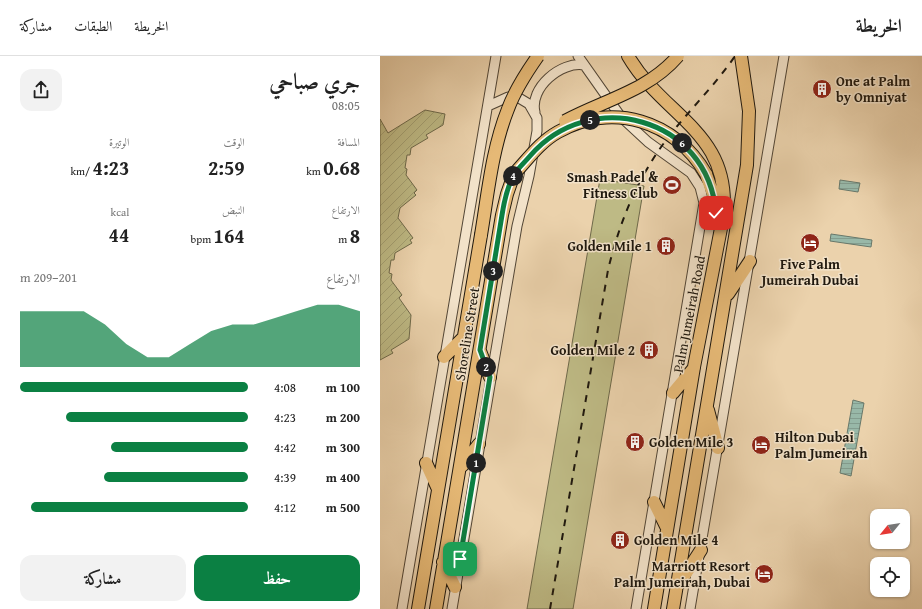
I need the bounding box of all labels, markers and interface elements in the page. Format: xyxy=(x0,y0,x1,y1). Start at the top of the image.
text: الخريطة xyxy=(856,11,902,39)
text: مشاركة xyxy=(20,16,52,36)
text: الطبقات xyxy=(74,16,112,36)
text: الخريطة xyxy=(134,16,168,36)
text: جري صباحي xyxy=(269,65,360,97)
button: share xyxy=(20,69,62,111)
place label: One at Palm by Omniyat xyxy=(836,71,910,107)
building icon: One at Palm by Omniyat xyxy=(811,78,833,100)
text: 08:05 xyxy=(332,96,360,115)
pin: 5 xyxy=(580,110,600,130)
text: 5 xyxy=(587,112,593,128)
pin: 6 xyxy=(672,133,692,153)
text: الوتيرة xyxy=(109,134,129,150)
text: الوقت xyxy=(224,134,245,150)
text: المسافة xyxy=(338,134,360,150)
text: 6 xyxy=(679,135,685,151)
text: 4:23 xyxy=(93,153,129,182)
text: 2:59 xyxy=(208,153,245,182)
text: 0.68 xyxy=(323,153,360,182)
text: /km xyxy=(70,163,93,179)
text: km xyxy=(306,163,323,179)
pin: 4 xyxy=(503,166,523,186)
place label: Smash Padel & Fitness Club xyxy=(567,167,658,203)
text: 4 xyxy=(510,168,516,184)
sports icon: Smash Padel & Fitness Club xyxy=(661,174,683,196)
pin xyxy=(699,196,733,230)
text: النبض xyxy=(222,202,245,218)
text: الارتفاع xyxy=(331,202,360,218)
icon: check xyxy=(705,202,727,224)
text: kcal xyxy=(111,204,129,220)
text: 44 xyxy=(109,220,129,249)
text: 164 xyxy=(214,221,245,250)
text: 8 xyxy=(350,221,360,250)
text: bpm xyxy=(191,231,214,247)
text: m xyxy=(338,231,350,247)
hotel icon: Five Palm Jumeirah Dubai xyxy=(799,232,821,254)
building icon: Golden Mile 1 xyxy=(655,235,677,257)
place label: Golden Mile 1 xyxy=(568,236,652,256)
street label: Palm Jumeirah Road xyxy=(668,253,710,374)
place label: Five Palm Jumeirah Dubai xyxy=(759,254,859,290)
pin: 3 xyxy=(483,261,503,281)
text: 3 xyxy=(490,263,496,279)
text: 201–209 m xyxy=(20,268,77,287)
text: الارتفاع xyxy=(326,269,360,288)
street label: Shoreline Street xyxy=(450,286,484,382)
building icon: Golden Mile 2 xyxy=(638,339,660,361)
place label: Golden Mile 2 xyxy=(551,340,635,360)
pin: 2 xyxy=(476,357,496,377)
text: 2 xyxy=(483,359,489,375)
text: 4:08 xyxy=(274,378,296,397)
text: 100 m xyxy=(326,378,360,397)
text: 4:23 xyxy=(274,408,296,427)
text: 200 m xyxy=(326,408,360,427)
place label: Hilton Dubai Palm Jumeirah xyxy=(775,427,868,463)
building icon: Golden Mile 3 xyxy=(624,431,646,453)
place label: Golden Mile 3 xyxy=(649,432,734,452)
hotel icon: Hilton Dubai Palm Jumeirah xyxy=(750,434,772,456)
text: 4:42 xyxy=(274,438,296,457)
text: 300 m xyxy=(326,438,360,457)
pin: 1 xyxy=(466,453,486,473)
text: 1 xyxy=(473,455,479,471)
text: 4:39 xyxy=(274,468,296,487)
text: 400 m xyxy=(326,468,360,487)
text: 4:12 xyxy=(274,498,296,517)
text: 500 m xyxy=(326,498,360,517)
north arrow xyxy=(870,509,910,549)
map controls xyxy=(870,509,910,597)
building icon: Golden Mile 4 xyxy=(609,529,631,551)
place label: Golden Mile 4 xyxy=(634,530,719,550)
pin xyxy=(443,542,477,576)
icon: arrive xyxy=(449,548,471,570)
button: مشاركة xyxy=(20,555,186,601)
button: حفظ xyxy=(194,555,360,601)
place label: Marriott Resort Palm Jumeirah, Dubai xyxy=(614,556,751,592)
button: locate xyxy=(870,557,910,597)
hotel icon: Marriott Resort Palm Jumeirah, Dubai xyxy=(753,563,775,585)

